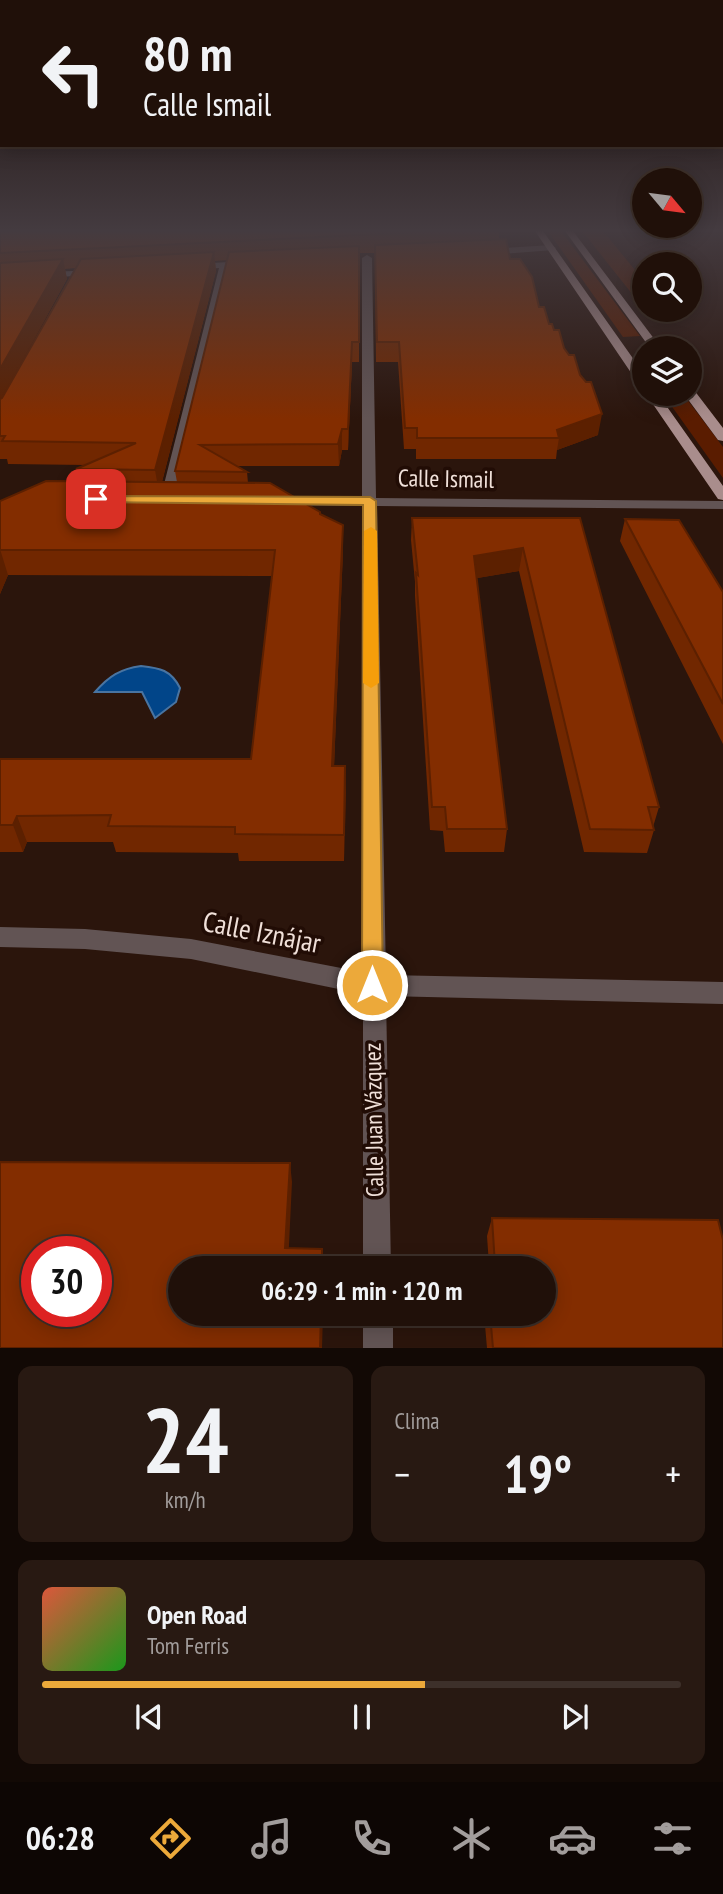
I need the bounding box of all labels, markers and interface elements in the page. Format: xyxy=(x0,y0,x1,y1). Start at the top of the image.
text: 80 m xyxy=(143,21,232,85)
icon: left xyxy=(28,28,119,119)
text: Calle Ismail xyxy=(143,83,271,125)
north arrow xyxy=(632,168,702,238)
map controls xyxy=(632,168,702,406)
button: search xyxy=(632,252,702,322)
button: layers xyxy=(632,336,702,406)
street label: Calle Ismail xyxy=(398,462,495,495)
pin xyxy=(66,469,126,529)
icon: arrive xyxy=(77,480,115,518)
street label: Calle Iznájar xyxy=(200,902,324,961)
position arrow xyxy=(335,948,409,1022)
street label: Calle Juan Vázquez xyxy=(357,1042,390,1198)
speed limit sign: 30 xyxy=(21,1236,112,1327)
text: 06:29 · 1 min · 120 m xyxy=(262,1274,462,1307)
text: 24 xyxy=(142,1380,229,1498)
text: Clima xyxy=(395,1406,440,1435)
text: 19° xyxy=(503,1440,572,1507)
text: − xyxy=(395,1449,410,1498)
text: + xyxy=(665,1449,681,1498)
text: km/h xyxy=(165,1485,206,1514)
text: Open Road xyxy=(147,1598,247,1631)
text: Tom Ferris xyxy=(147,1631,229,1660)
icon: previous xyxy=(130,1698,168,1736)
icon: pause xyxy=(343,1698,381,1736)
icon: next xyxy=(556,1698,594,1736)
icon: directions xyxy=(146,1814,195,1863)
icon: music xyxy=(247,1814,296,1863)
icon: phone xyxy=(347,1814,396,1863)
icon: climate xyxy=(447,1814,496,1863)
icon: car xyxy=(548,1814,597,1863)
icon: filters xyxy=(648,1814,697,1863)
text: 06:28 xyxy=(26,1817,95,1859)

